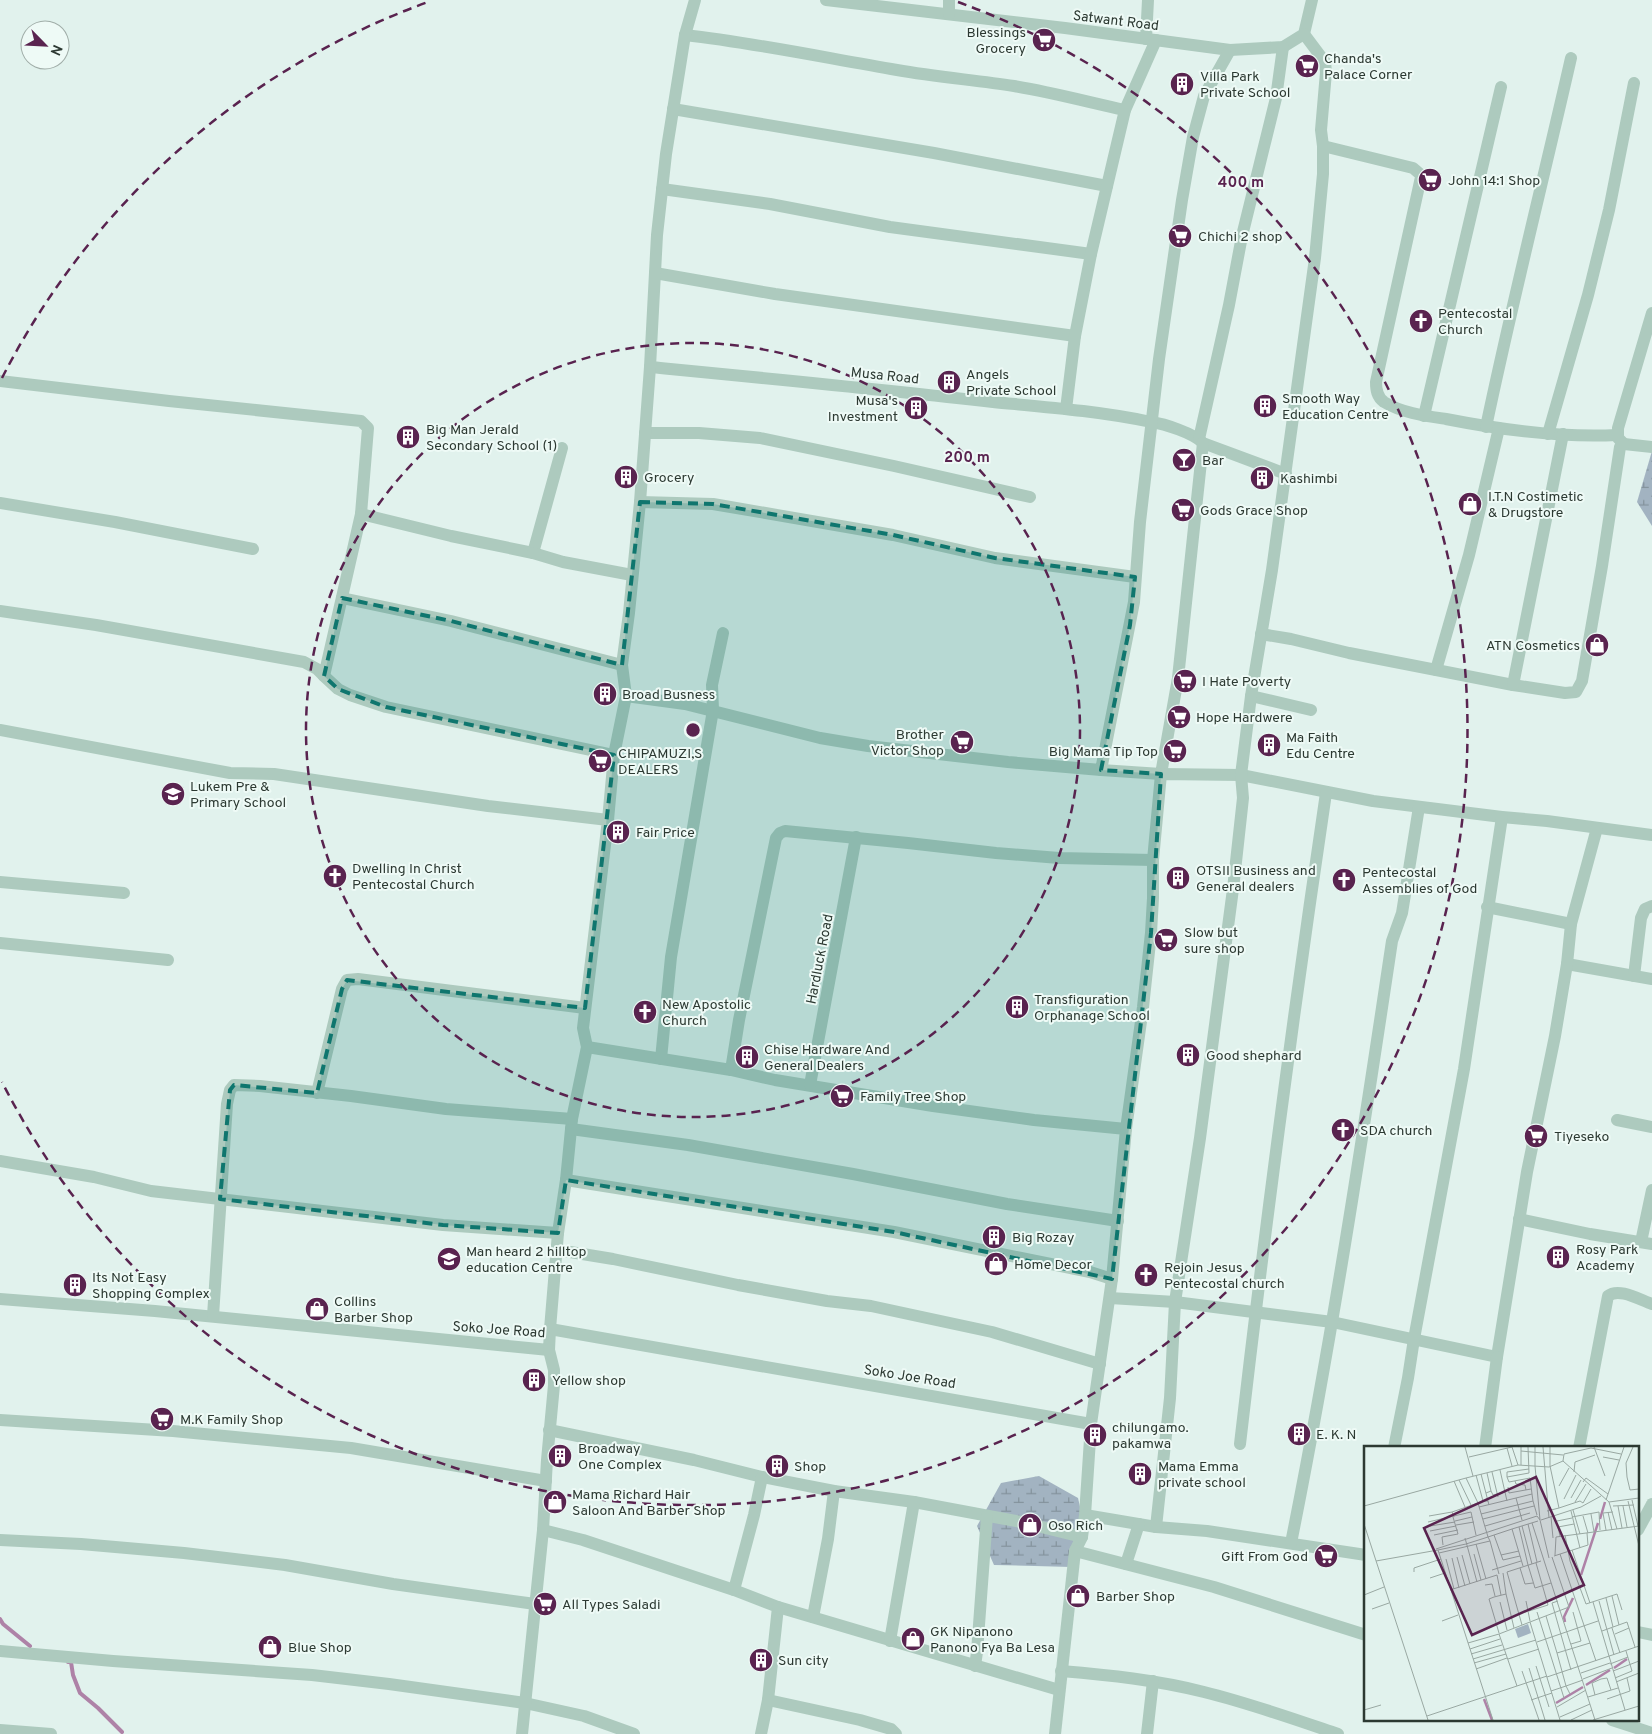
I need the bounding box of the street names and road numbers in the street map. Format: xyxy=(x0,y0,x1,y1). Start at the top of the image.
street label: Satwant Road xyxy=(1072,8,1160,35)
street label: Musa Road xyxy=(850,364,920,389)
street label: Hardluck Road xyxy=(803,913,838,1006)
street label: Soko Joe Road xyxy=(452,1319,546,1342)
street label: Soko Joe Road xyxy=(863,1362,957,1393)

